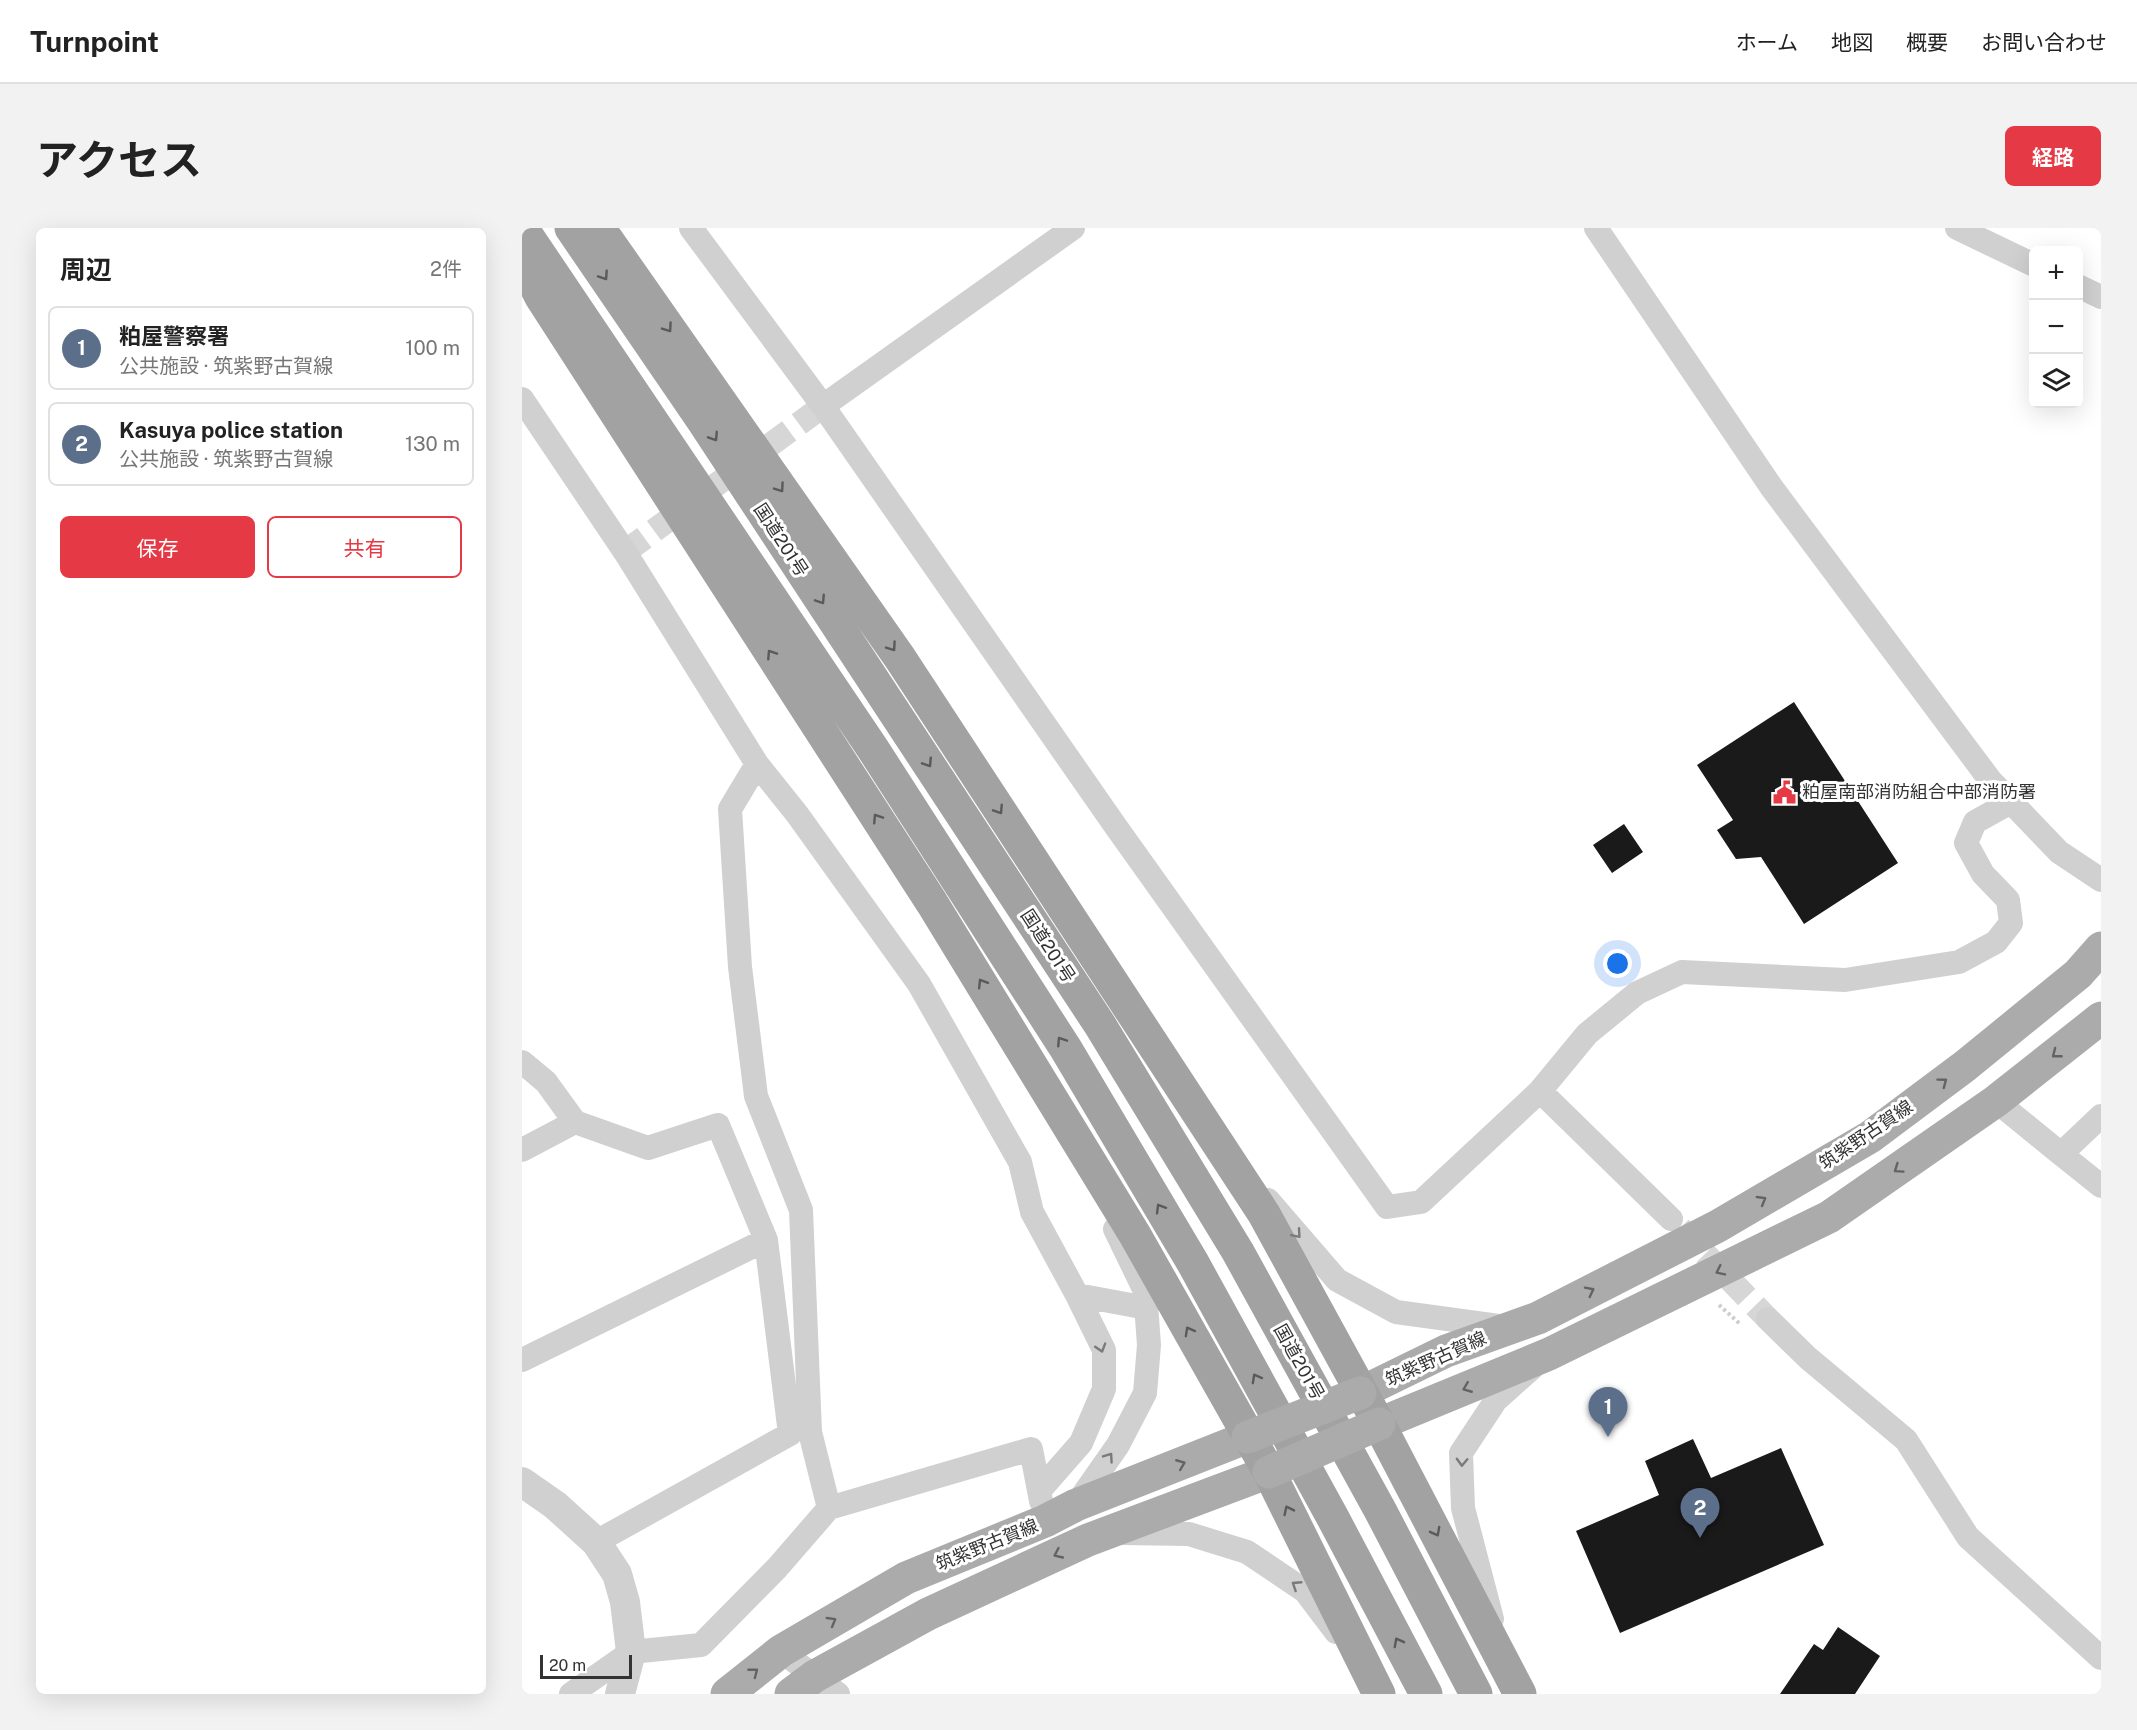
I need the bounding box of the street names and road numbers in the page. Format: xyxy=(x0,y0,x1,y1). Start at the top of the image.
street label: 国道201号 xyxy=(750,499,813,580)
street label: 国道201号 xyxy=(1017,905,1080,986)
street label: 筑紫野古賀線 xyxy=(1815,1096,1916,1173)
street label: 国道201号 xyxy=(1270,1320,1329,1403)
street label: 筑紫野古賀線 xyxy=(1382,1327,1489,1390)
street label: 筑紫野古賀線 xyxy=(933,1515,1041,1575)

